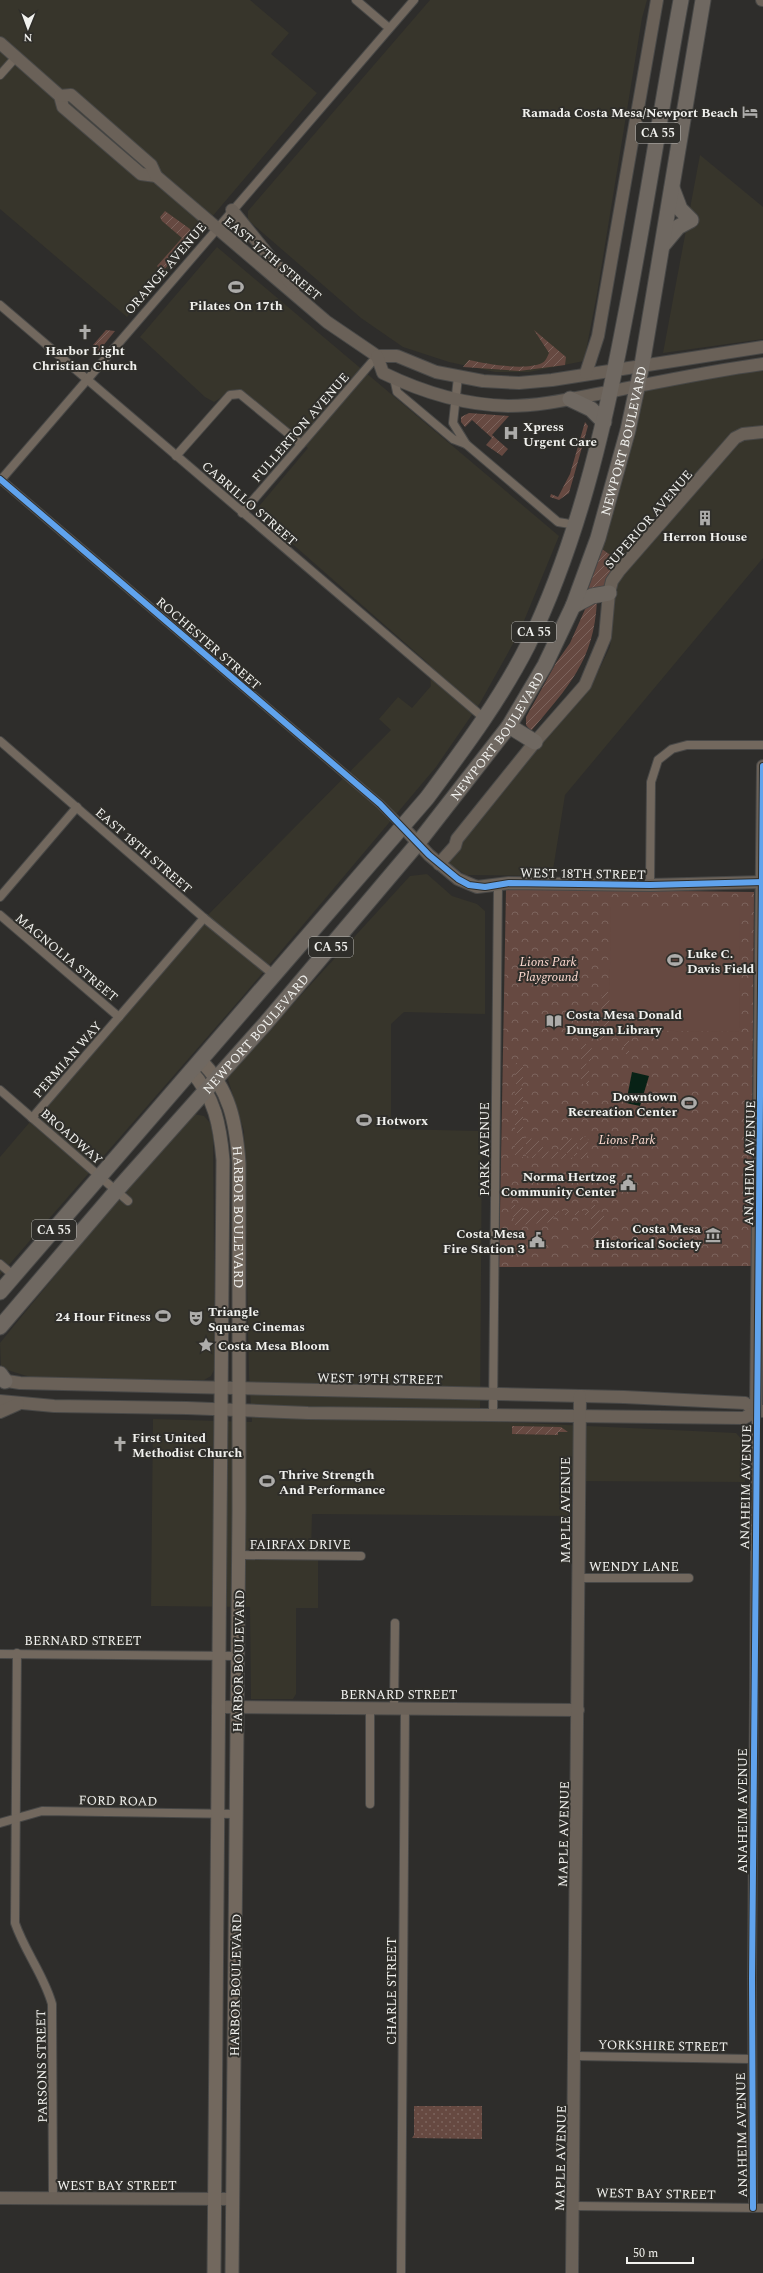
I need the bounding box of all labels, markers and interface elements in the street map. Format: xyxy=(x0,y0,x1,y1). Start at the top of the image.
north arrow xyxy=(8,8,48,48)
text: N xyxy=(23,29,32,46)
place label: Ramada Costa Mesa/Newport Beach xyxy=(522,103,738,123)
hotel icon: Ramada Costa Mesa/Newport Beach xyxy=(741,103,759,121)
road number: CA 55 xyxy=(636,123,680,143)
street label: EAST 17TH STREET xyxy=(219,212,326,306)
street label: ORANGE AVENUE xyxy=(120,218,212,319)
sports icon: Pilates On 17th xyxy=(227,278,245,296)
place label: Pilates On 17th xyxy=(189,296,283,316)
church icon: Harbor Light Christian Church xyxy=(76,323,94,341)
place label: Harbor Light Christian Church xyxy=(33,341,137,376)
street label: NEWPORT BOULEVARD xyxy=(596,364,653,518)
street label: FULLERTON AVENUE xyxy=(247,368,354,487)
place label: Xpress Urgent Care xyxy=(523,417,597,452)
hospital icon: Xpress Urgent Care xyxy=(502,424,520,442)
street label: CABRILLO STREET xyxy=(197,456,302,551)
street label: SUPERIOR AVENUE xyxy=(600,466,698,574)
building icon: Herron House xyxy=(696,509,714,527)
place label: Herron House xyxy=(663,527,747,547)
street label: ROCHESTER STREET xyxy=(151,592,265,695)
road number: CA 55 xyxy=(512,622,556,642)
street label: NEWPORT BOULEVARD xyxy=(446,668,550,805)
street label: EAST 18TH STREET xyxy=(90,803,196,899)
street label: WEST 18TH STREET xyxy=(520,863,646,885)
street label: MAGNOLIA STREET xyxy=(11,909,122,1007)
road number: CA 55 xyxy=(309,937,353,957)
place label: Luke C. Davis Field xyxy=(687,944,755,979)
sports icon: Luke C. Davis Field xyxy=(666,951,684,969)
park label: Lions Park Playground xyxy=(518,952,578,987)
street label: NEWPORT BOULEVARD xyxy=(198,970,314,1099)
place label: Costa Mesa Donald Dungan Library xyxy=(566,1005,682,1040)
library icon: Costa Mesa Donald Dungan Library xyxy=(545,1012,563,1030)
street label: PERMIAN WAY xyxy=(29,1017,107,1103)
place label: Downtown Recreation Center xyxy=(568,1087,677,1122)
sports icon: Downtown Recreation Center xyxy=(680,1094,698,1112)
street label: ANAHEIM AVENUE xyxy=(739,1100,761,1226)
street label: PARK AVENUE xyxy=(475,1102,495,1196)
street label: BROADWAY xyxy=(36,1104,107,1170)
sports icon: Hotworx xyxy=(355,1111,373,1129)
place label: Hotworx xyxy=(376,1111,428,1131)
park label: Lions Park xyxy=(598,1130,656,1150)
street label: HARBOR BOULEVARD xyxy=(226,1145,248,1288)
place label: Norma Hertzog Community Center xyxy=(501,1167,616,1202)
public building icon: Norma Hertzog Community Center xyxy=(619,1174,637,1192)
place label: Costa Mesa Historical Society xyxy=(595,1219,702,1254)
road number: CA 55 xyxy=(32,1220,76,1240)
place label: Costa Mesa Fire Station 3 xyxy=(443,1224,525,1259)
museum icon: Costa Mesa Historical Society xyxy=(704,1226,722,1244)
public building icon: Costa Mesa Fire Station 3 xyxy=(528,1231,546,1249)
place label: Triangle Square Cinemas xyxy=(208,1302,305,1337)
place label: 24 Hour Fitness xyxy=(55,1307,151,1327)
sports icon: 24 Hour Fitness xyxy=(154,1307,172,1325)
theatre icon: Triangle Square Cinemas xyxy=(187,1309,205,1327)
place icon: Costa Mesa Bloom xyxy=(197,1336,215,1354)
place label: Costa Mesa Bloom xyxy=(218,1336,330,1356)
street label: WEST 19TH STREET xyxy=(317,1368,443,1390)
street label: ANAHEIM AVENUE xyxy=(735,1424,757,1550)
place label: First United Methodist Church xyxy=(132,1428,242,1463)
church icon: First United Methodist Church xyxy=(111,1435,129,1453)
street label: MAPLE AVENUE xyxy=(556,1457,576,1563)
place label: Thrive Strength And Performance xyxy=(279,1465,385,1500)
sports icon: Thrive Strength And Performance xyxy=(258,1472,276,1490)
street label: FAIRFAX DRIVE xyxy=(249,1535,351,1555)
street label: WENDY LANE xyxy=(589,1557,679,1577)
street label: HARBOR BOULEVARD xyxy=(228,1590,250,1732)
street label: BERNARD STREET xyxy=(24,1631,142,1651)
street label: BERNARD STREET xyxy=(340,1685,458,1705)
street label: ANAHEIM AVENUE xyxy=(733,1748,753,1874)
street label: MAPLE AVENUE xyxy=(553,1781,575,1887)
street label: FORD ROAD xyxy=(78,1790,158,1812)
street label: HARBOR BOULEVARD xyxy=(225,1914,247,2056)
street label: CHARLE STREET xyxy=(382,1937,402,2045)
street label: PARSONS STREET xyxy=(31,2009,53,2123)
street label: YORKSHIRE STREET xyxy=(598,2035,728,2057)
street label: ANAHEIM AVENUE xyxy=(731,2072,753,2198)
street label: MAPLE AVENUE xyxy=(550,2105,572,2211)
street label: WEST BAY STREET xyxy=(57,2176,177,2196)
street label: WEST BAY STREET xyxy=(596,2183,716,2205)
scale bar xyxy=(627,2239,693,2265)
text: 50 m xyxy=(633,2244,658,2263)

